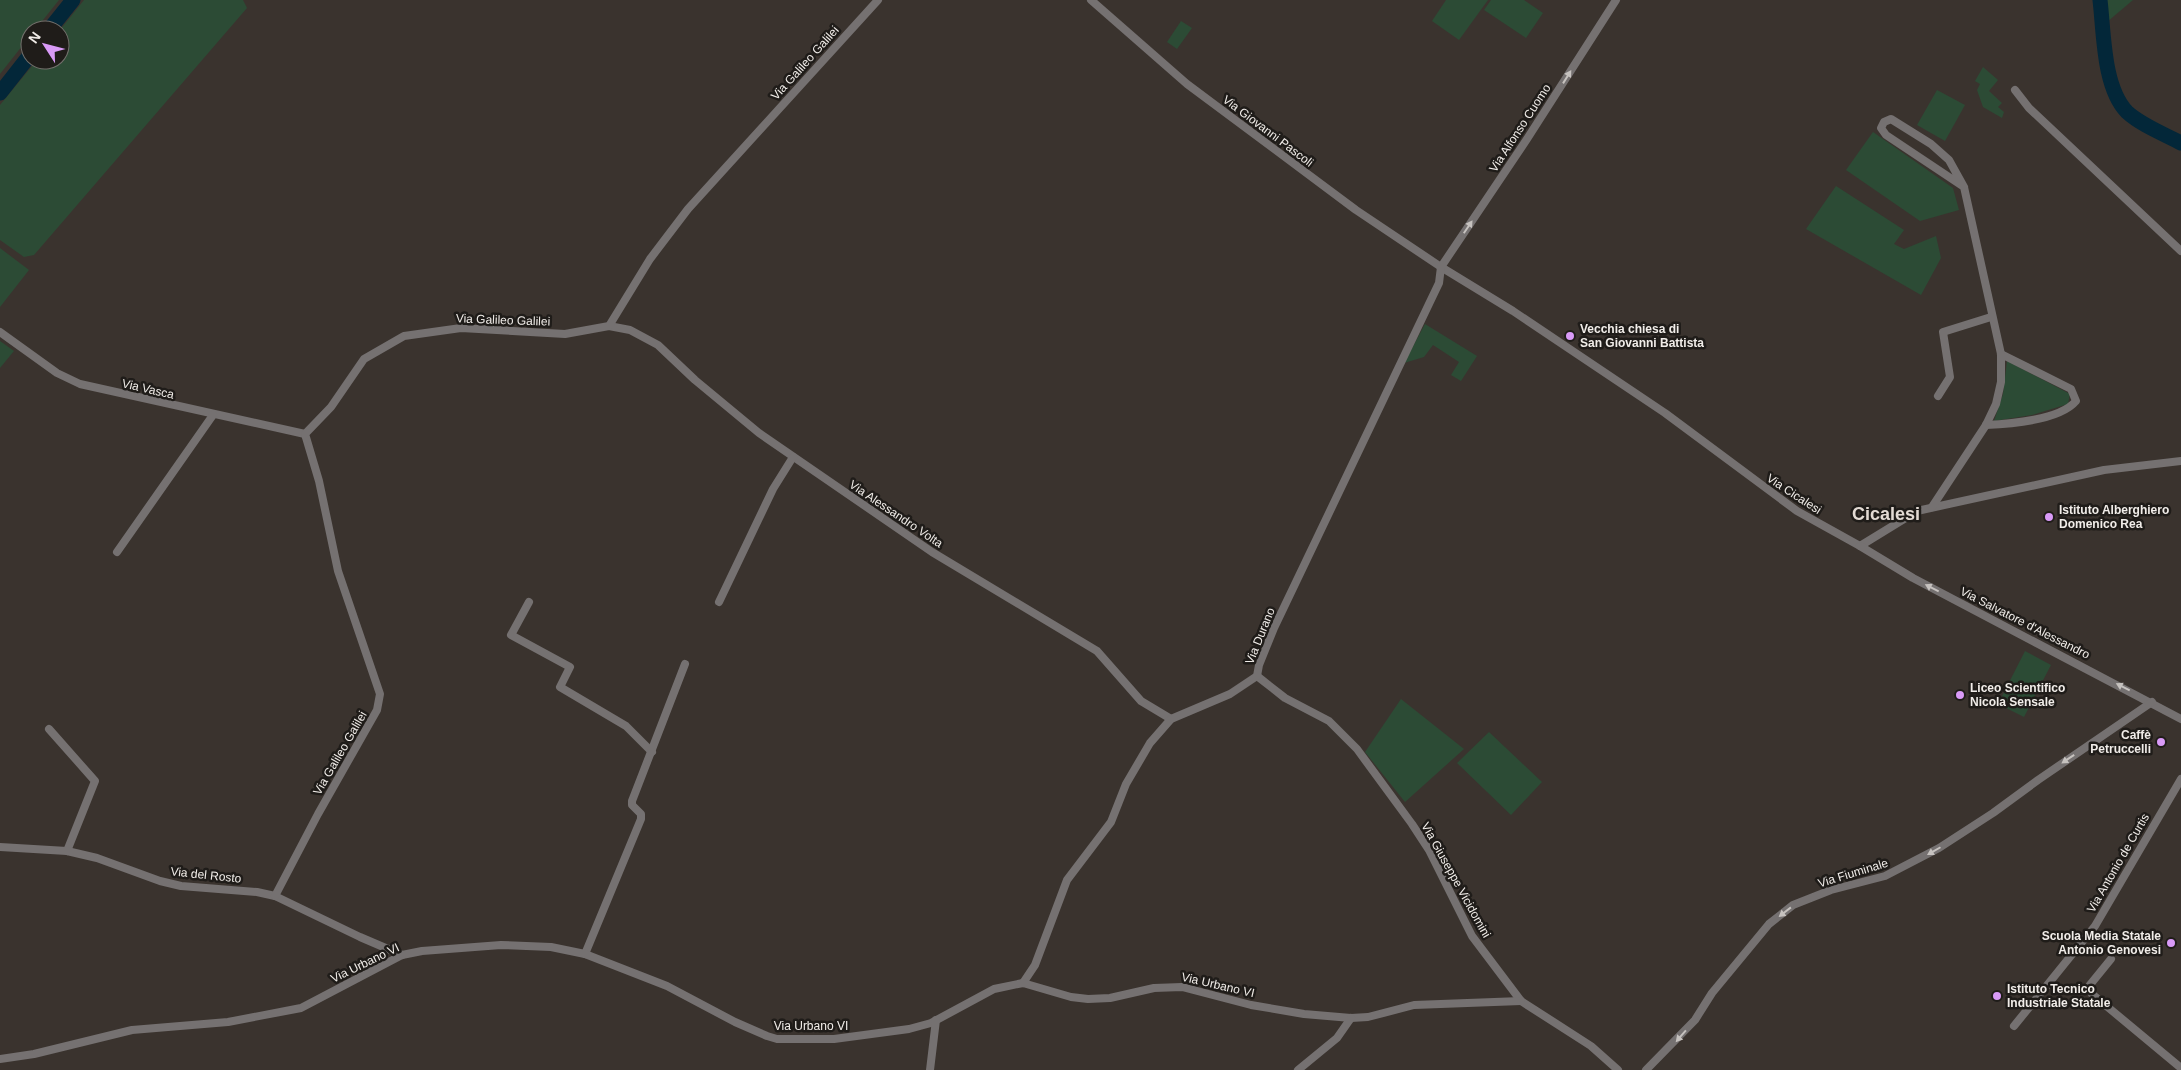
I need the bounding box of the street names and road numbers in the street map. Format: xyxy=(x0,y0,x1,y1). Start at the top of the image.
street label: Via Galileo Galilei xyxy=(768,23,842,103)
street label: Via Alfonso Cuomo xyxy=(1486,81,1554,175)
street label: Via Giovanni Pascoli xyxy=(1220,92,1316,170)
street label: Via Galileo Galilei xyxy=(456,311,550,329)
street label: Via Vasca xyxy=(121,376,176,402)
street label: Via Cicalesi xyxy=(1764,471,1824,517)
street label: Via Alessandro Volta xyxy=(847,477,946,551)
street label: Via Salvatore d'Alessandro xyxy=(1958,584,2092,662)
street label: Via Durano xyxy=(1242,605,1278,666)
street label: Via Galileo Galilei xyxy=(310,709,370,797)
street label: Via Antonio de Curtis xyxy=(2084,811,2152,915)
street label: Via Giuseppe Vicidomini xyxy=(1418,820,1494,940)
street label: Via Fiuminale xyxy=(1816,856,1890,890)
street label: Via del Rosto xyxy=(170,864,242,886)
street label: Via Urbano VI xyxy=(328,940,402,986)
street label: Via Urbano VI xyxy=(1180,970,1256,1000)
street label: Via Urbano VI xyxy=(774,1019,848,1033)

